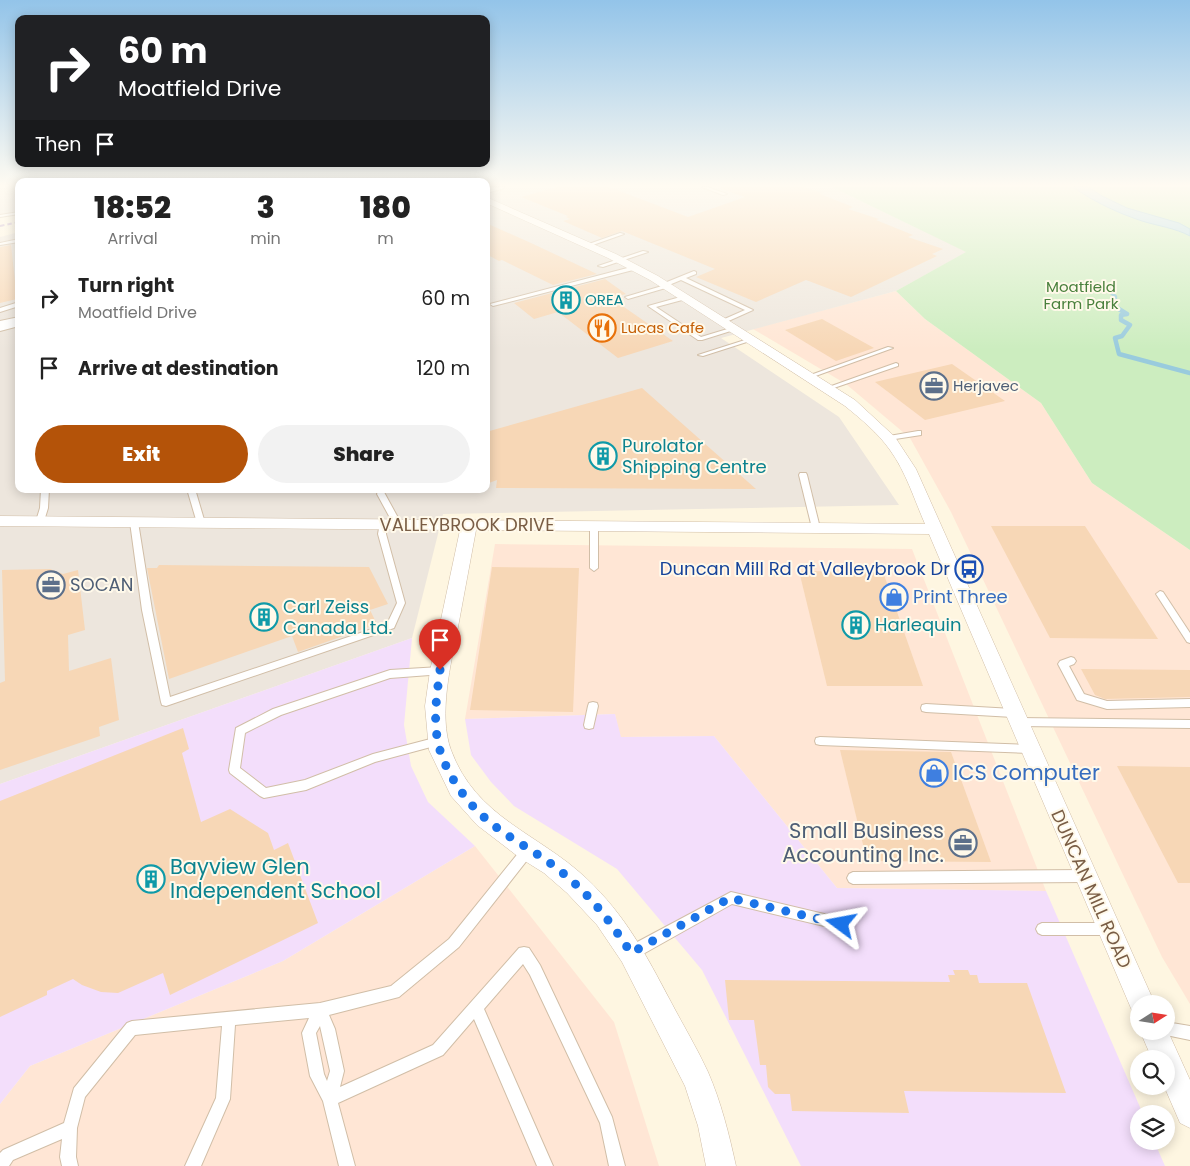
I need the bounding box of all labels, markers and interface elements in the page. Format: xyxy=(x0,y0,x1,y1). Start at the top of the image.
text: 60 m xyxy=(118,26,208,75)
icon: right xyxy=(35,35,100,100)
text: Moatfield Drive xyxy=(118,73,282,104)
icon: arrive xyxy=(91,130,119,158)
text: Then xyxy=(35,131,81,158)
text: 18:52 xyxy=(94,186,171,229)
text: 3 xyxy=(256,186,275,229)
text: 180 xyxy=(360,186,411,229)
text: Arrival xyxy=(107,227,158,250)
text: min xyxy=(250,227,281,250)
text: m xyxy=(377,227,394,250)
text: Turn right xyxy=(78,272,174,299)
park label: Moatfield Farm Park xyxy=(1044,276,1119,314)
icon: right xyxy=(35,284,63,312)
text: 60 m xyxy=(421,285,470,312)
building icon: OREA xyxy=(551,285,581,315)
place label: OREA xyxy=(585,289,624,310)
text: Moatfield Drive xyxy=(78,301,197,324)
restaurant icon: Lucas Cafe xyxy=(587,313,617,343)
place label: Lucas Cafe xyxy=(621,317,704,338)
icon: arrive xyxy=(35,354,63,382)
text: Arrive at destination xyxy=(78,355,279,382)
text: 120 m xyxy=(416,355,470,382)
office icon: Herjavec xyxy=(919,371,949,401)
place label: Herjavec xyxy=(953,375,1019,396)
button: Exit xyxy=(35,425,248,483)
button: Share xyxy=(258,425,470,483)
place label: Purolator Shipping Centre xyxy=(622,433,767,479)
building icon: Purolator Shipping Centre xyxy=(588,441,618,471)
street label: VALLEYBROOK DRIVE xyxy=(380,512,554,537)
bus stop icon: Duncan Mill Rd at Valleybrook Dr xyxy=(954,554,984,584)
place label: Duncan Mill Rd at Valleybrook Dr xyxy=(660,556,950,581)
office icon: SOCAN xyxy=(36,570,66,600)
place label: SOCAN xyxy=(70,572,133,597)
shop icon: Print Three xyxy=(879,582,909,612)
place label: Print Three xyxy=(913,584,1008,609)
place label: Carl Zeiss Canada Ltd. xyxy=(283,594,392,640)
building icon: Carl Zeiss Canada Ltd. xyxy=(249,602,279,632)
building icon: Harlequin xyxy=(841,610,871,640)
place label: Harlequin xyxy=(875,612,962,637)
pin xyxy=(419,619,461,670)
icon: arrive xyxy=(426,626,454,654)
shop icon: ICS Computer xyxy=(919,758,949,788)
place label: ICS Computer xyxy=(953,758,1100,787)
street label: DUNCAN MILL ROAD xyxy=(1045,805,1138,972)
place label: Small Business Accounting Inc. xyxy=(782,816,944,869)
office icon: Small Business Accounting Inc. xyxy=(948,828,978,858)
place label: Bayview Glen Independent School xyxy=(170,852,381,905)
building icon: Bayview Glen Independent School xyxy=(136,864,166,894)
position arrow xyxy=(814,897,866,949)
north arrow xyxy=(1130,995,1175,1040)
map controls xyxy=(1130,995,1175,1150)
button: search xyxy=(1130,1050,1175,1095)
button: layers xyxy=(1130,1105,1175,1150)

